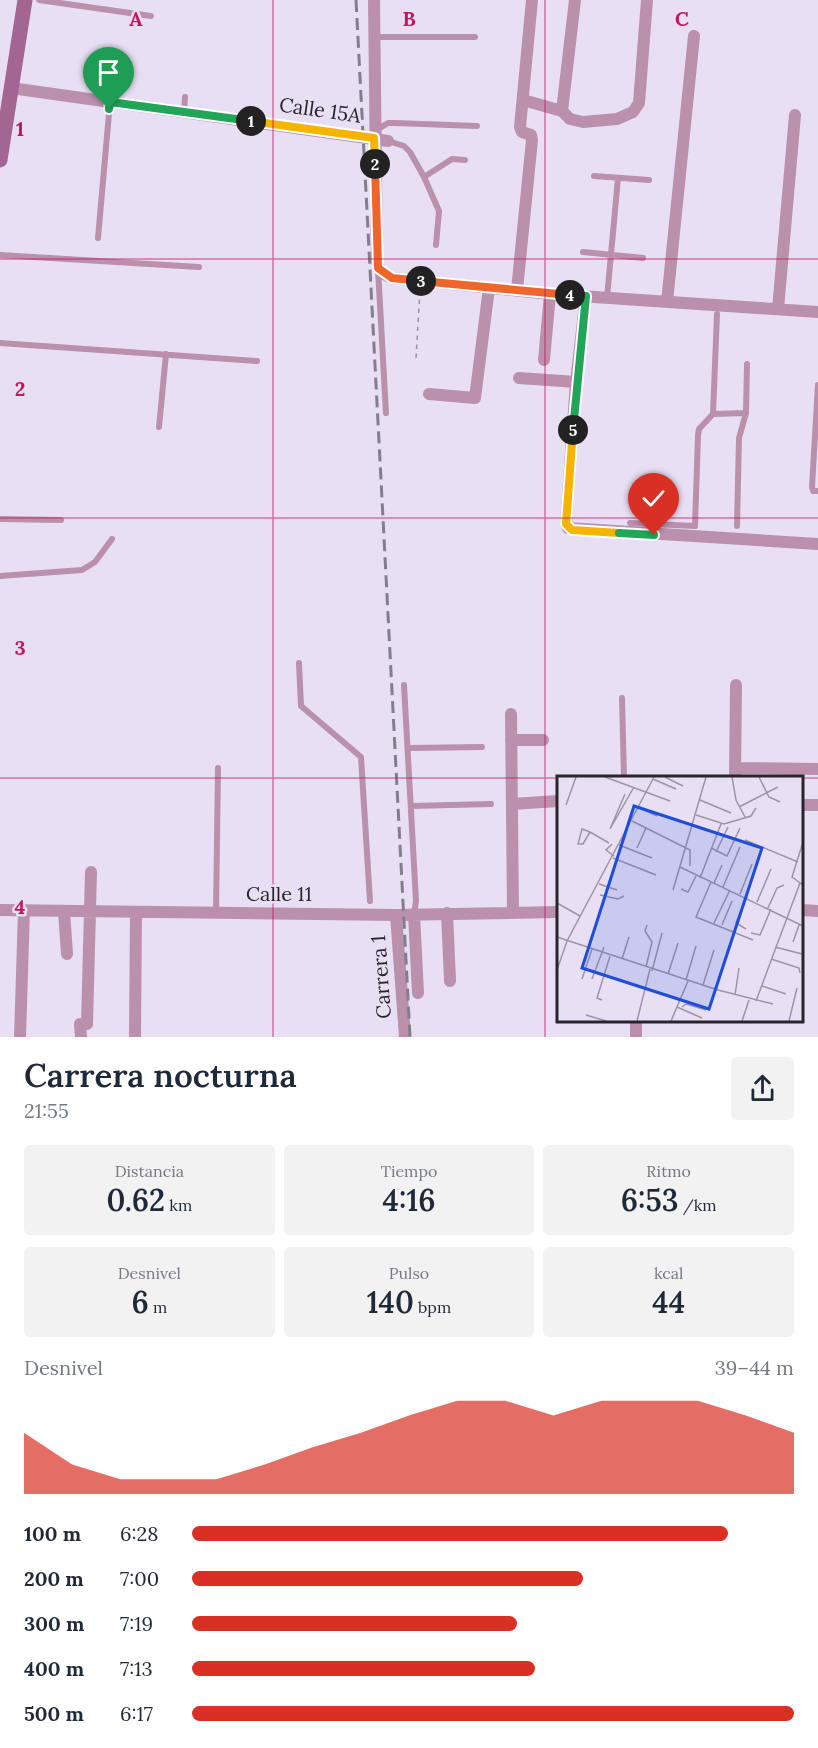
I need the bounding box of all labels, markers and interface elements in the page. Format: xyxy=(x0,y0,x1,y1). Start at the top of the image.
text: A xyxy=(129,6,143,31)
text: B xyxy=(402,6,416,31)
text: C xyxy=(675,6,689,31)
pin xyxy=(83,47,134,109)
icon: arrive xyxy=(92,56,125,89)
street label: Calle 15A xyxy=(278,91,363,128)
pin: 1 xyxy=(236,106,266,136)
text: 1 xyxy=(248,111,254,131)
text: 1 xyxy=(16,116,24,141)
pin: 2 xyxy=(360,149,390,179)
text: 2 xyxy=(371,154,379,174)
pin: 3 xyxy=(406,266,436,296)
text: 3 xyxy=(417,271,425,291)
pin: 4 xyxy=(555,280,585,310)
text: 4 xyxy=(566,285,574,305)
text: 2 xyxy=(15,376,25,401)
pin: 5 xyxy=(558,415,588,445)
text: 5 xyxy=(569,420,577,440)
pin xyxy=(628,473,679,535)
icon: check xyxy=(637,482,670,515)
text: 3 xyxy=(14,635,26,660)
inset map xyxy=(557,776,803,1022)
street label: Calle 11 xyxy=(246,881,312,906)
text: 4 xyxy=(15,894,26,919)
street label: Carrera 1 xyxy=(365,934,396,1020)
text: Carrera nocturna xyxy=(24,1054,297,1096)
button: share xyxy=(731,1057,794,1120)
text: 21:55 xyxy=(24,1098,69,1123)
text: Distancia xyxy=(115,1161,184,1181)
text: Tiempo xyxy=(381,1161,437,1181)
text: Ritmo xyxy=(646,1161,691,1181)
text: 0.62 xyxy=(106,1181,165,1219)
text: 4:16 xyxy=(383,1181,435,1219)
text: 6:53 xyxy=(621,1181,678,1219)
text: km xyxy=(165,1195,192,1215)
text: /km xyxy=(678,1195,717,1215)
text: Desnivel xyxy=(118,1263,181,1283)
text: Pulso xyxy=(389,1263,429,1283)
text: kcal xyxy=(654,1263,683,1283)
text: 6 xyxy=(131,1283,149,1321)
text: 140 xyxy=(367,1283,414,1321)
text: 44 xyxy=(652,1283,685,1321)
text: m xyxy=(149,1297,167,1317)
text: bpm xyxy=(414,1297,451,1317)
text: Desnivel xyxy=(24,1355,103,1380)
text: 39–44 m xyxy=(715,1355,794,1380)
text: 100 m xyxy=(24,1521,81,1546)
text: 6:28 xyxy=(120,1521,159,1546)
text: 200 m xyxy=(24,1566,84,1591)
text: 7:00 xyxy=(120,1566,159,1591)
text: 300 m xyxy=(24,1611,84,1636)
text: 7:19 xyxy=(120,1611,153,1636)
text: 400 m xyxy=(24,1656,84,1681)
text: 7:13 xyxy=(120,1656,153,1681)
text: 500 m xyxy=(24,1701,84,1726)
text: 6:17 xyxy=(120,1701,153,1726)

